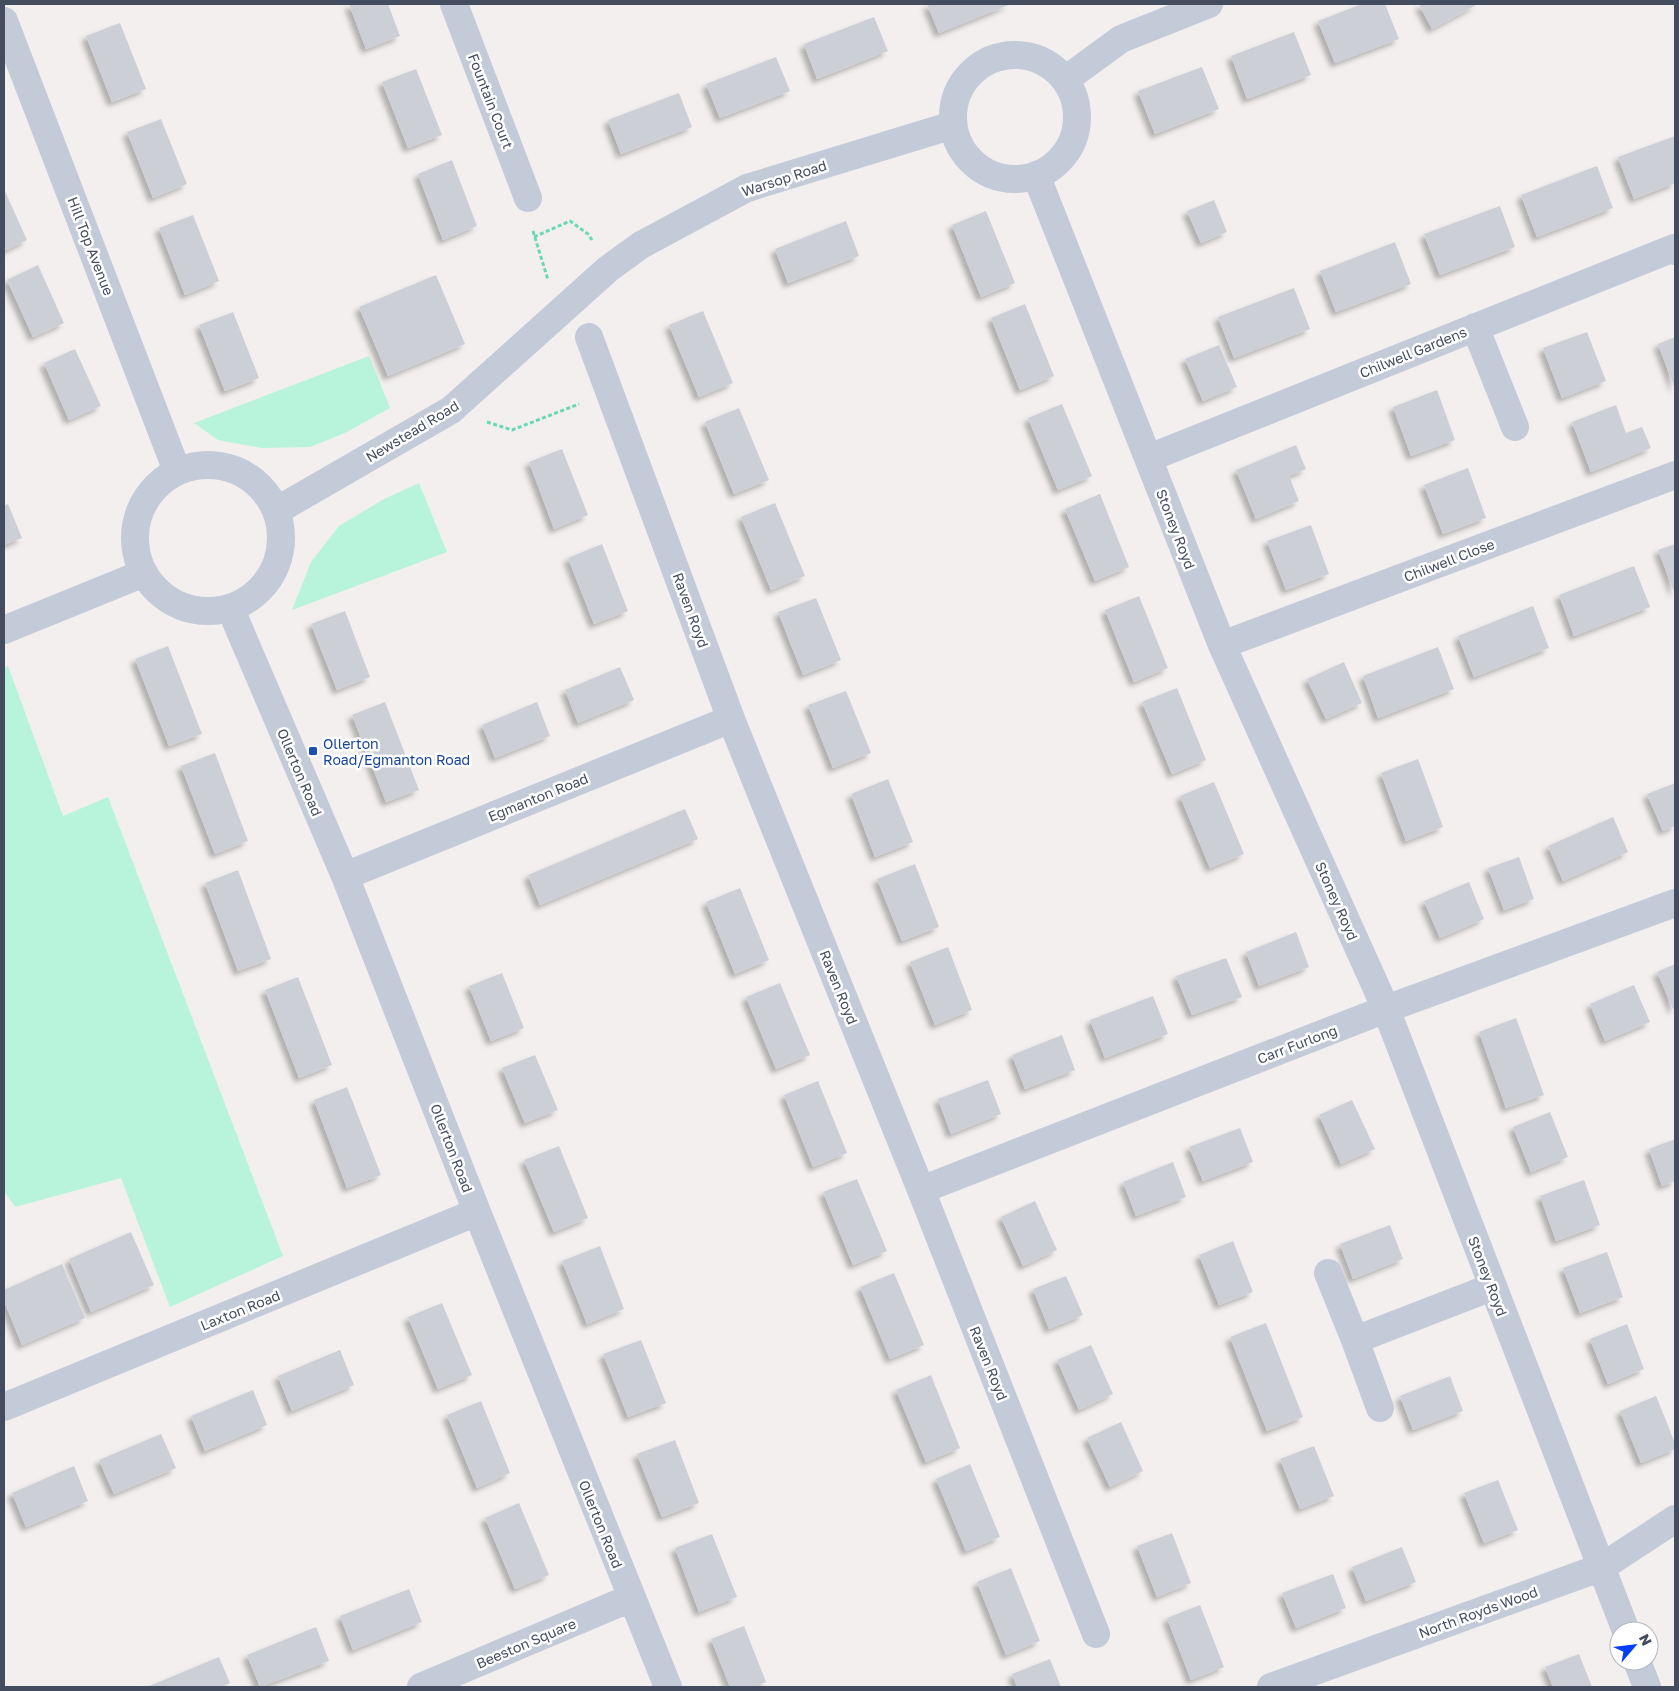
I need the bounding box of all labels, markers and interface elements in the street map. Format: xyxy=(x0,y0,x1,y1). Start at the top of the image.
street label: Fountain Court xyxy=(465,51,517,151)
street label: Warsop Road xyxy=(739,156,829,200)
street label: Hill Top Avenue xyxy=(64,194,118,298)
street label: Chilwell Gardens xyxy=(1357,323,1469,381)
street label: Newstead Road xyxy=(362,397,462,465)
street label: Stoney Royd xyxy=(1153,487,1199,571)
street label: Chilwell Close xyxy=(1401,535,1497,585)
street label: Raven Royd xyxy=(670,570,712,650)
street label: Ollerton Road xyxy=(274,726,326,818)
place label: Ollerton Road/Egmanton Road xyxy=(323,735,470,768)
marker: Ollerton Road/Egmanton Road xyxy=(307,745,319,757)
street label: Egmanton Road xyxy=(486,769,590,825)
street label: Stoney Royd xyxy=(1312,859,1362,943)
street label: Raven Royd xyxy=(816,947,862,1027)
street label: Carr Furlong xyxy=(1255,1021,1339,1067)
street label: Ollerton Road xyxy=(427,1101,477,1195)
street label: Stoney Royd xyxy=(1465,1234,1511,1318)
street label: Laxton Road xyxy=(198,1286,282,1334)
street label: Raven Royd xyxy=(966,1323,1012,1403)
street label: Ollerton Road xyxy=(576,1477,626,1571)
street label: North Royds Wood xyxy=(1416,1583,1540,1641)
street label: Beeston Square xyxy=(474,1614,578,1672)
north arrow xyxy=(1609,1621,1659,1671)
text: N xyxy=(1636,1631,1656,1648)

